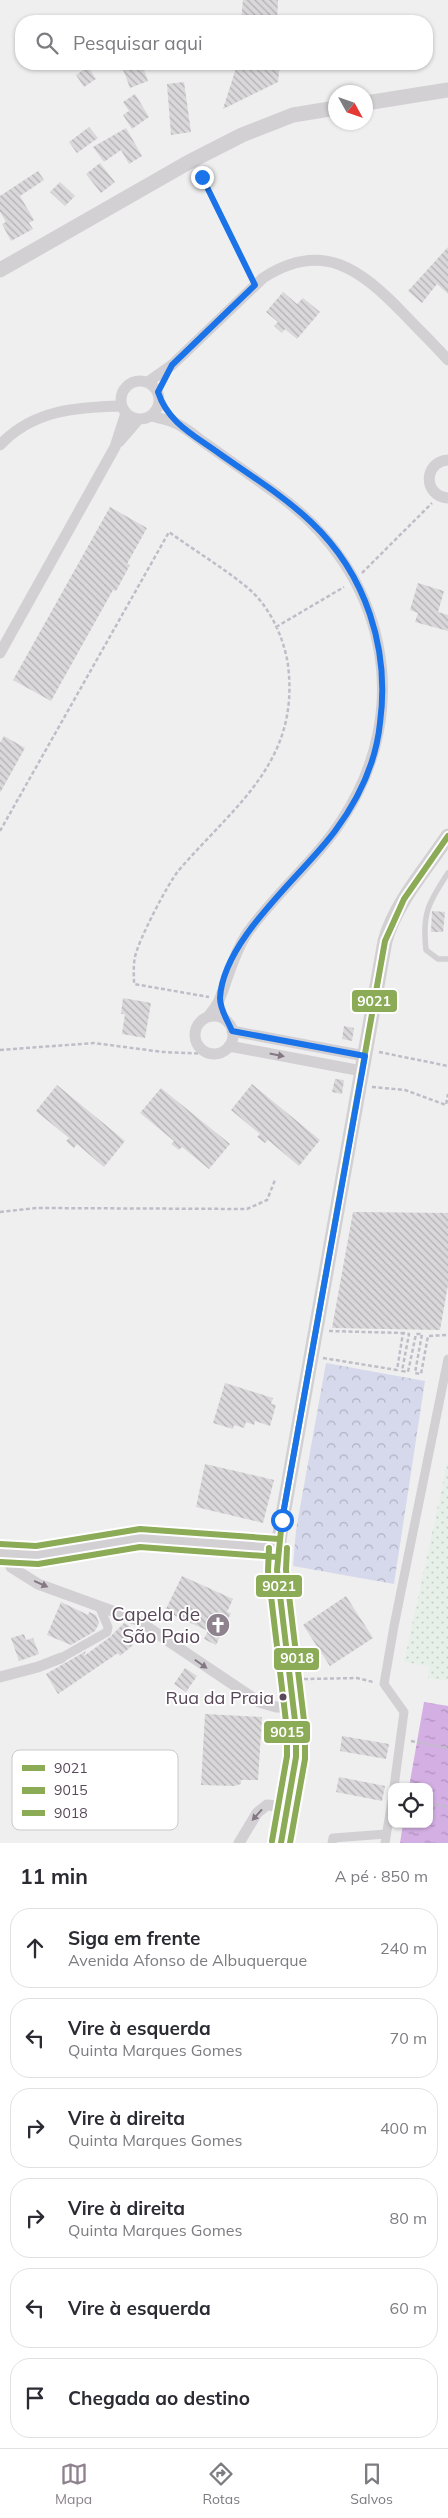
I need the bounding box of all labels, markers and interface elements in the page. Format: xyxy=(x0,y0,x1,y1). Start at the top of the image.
search box xyxy=(15,15,433,70)
icon: search xyxy=(33,29,61,57)
text: Pesquisar aqui xyxy=(73,31,203,55)
north arrow xyxy=(328,85,373,130)
route end xyxy=(191,166,214,189)
line badge: 9021 xyxy=(351,989,398,1013)
text: 9021 xyxy=(357,992,391,1010)
one-way arrow xyxy=(269,1051,285,1059)
route start xyxy=(271,1509,294,1532)
line badge: 9021 xyxy=(255,1574,303,1598)
text: 9021 xyxy=(262,1577,296,1595)
one-way arrow xyxy=(34,1581,48,1589)
place label: Capela de São Paio xyxy=(112,1602,200,1648)
church icon: Capela de São Paio xyxy=(205,1612,231,1638)
line badge: 9018 xyxy=(273,1647,320,1671)
text: 9018 xyxy=(280,1649,314,1667)
one-way arrow xyxy=(194,1659,208,1669)
place label: Rua da Praia xyxy=(165,1686,274,1709)
marker: Rua da Praia xyxy=(278,1692,288,1702)
line badge: 9015 xyxy=(263,1720,311,1744)
text: 9015 xyxy=(270,1723,304,1741)
legend xyxy=(12,1750,178,1830)
text: 9021 xyxy=(54,1759,88,1777)
text: 9015 xyxy=(54,1781,88,1799)
map controls xyxy=(388,1783,433,1828)
button: locate xyxy=(388,1783,433,1828)
text: 9018 xyxy=(54,1804,88,1822)
one-way arrow xyxy=(251,1808,263,1820)
text: 11 min xyxy=(20,1863,88,1889)
text: A pé · 850 m xyxy=(335,1866,428,1886)
text: Siga em frente xyxy=(68,1926,200,1950)
icon: ahead xyxy=(21,1934,49,1962)
text: 240 m xyxy=(380,1938,427,1958)
text: Avenida Afonso de Albuquerque xyxy=(68,1950,307,1970)
text: Vire à esquerda xyxy=(68,2016,211,2040)
icon: left xyxy=(21,2024,49,2052)
text: 70 m xyxy=(390,2028,427,2048)
text: Quinta Marques Gomes xyxy=(68,2040,242,2060)
text: Vire à direita xyxy=(68,2106,185,2130)
icon: right xyxy=(21,2114,49,2142)
text: 400 m xyxy=(380,2118,427,2138)
text: Quinta Marques Gomes xyxy=(68,2130,242,2150)
text: Vire à direita xyxy=(68,2196,185,2220)
icon: right xyxy=(21,2204,49,2232)
text: 80 m xyxy=(390,2208,427,2228)
text: Quinta Marques Gomes xyxy=(68,2220,242,2240)
icon: left xyxy=(21,2294,49,2322)
text: Vire à esquerda xyxy=(68,2296,211,2320)
text: 60 m xyxy=(390,2298,427,2318)
icon: arrive xyxy=(21,2384,49,2412)
text: Chegada ao destino xyxy=(68,2386,250,2410)
tab: Mapa xyxy=(55,2460,92,2508)
tab: Rotas xyxy=(202,2460,240,2508)
tab: Salvos xyxy=(350,2460,393,2508)

